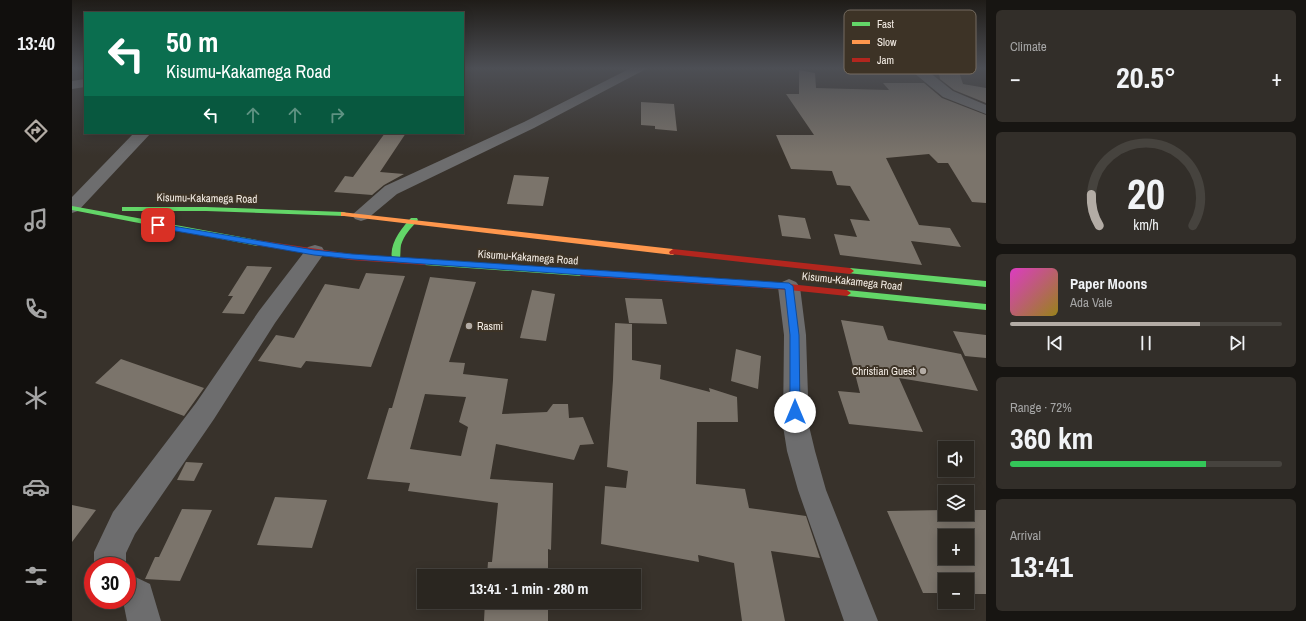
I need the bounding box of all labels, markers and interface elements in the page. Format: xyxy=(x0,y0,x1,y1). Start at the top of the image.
legend xyxy=(844,10,976,74)
text: Fast xyxy=(877,17,895,31)
text: 50 m xyxy=(166,23,218,61)
icon: left xyxy=(100,28,152,80)
text: 13:40 xyxy=(17,31,55,56)
text: Slow xyxy=(877,35,897,49)
text: Climate xyxy=(1010,38,1047,55)
text: Jam xyxy=(877,53,894,67)
text: 20.5° xyxy=(1116,57,1176,97)
text: Kisumu-Kakamega Road xyxy=(166,59,331,84)
text: − xyxy=(1010,63,1021,93)
text: + xyxy=(1271,63,1282,93)
icon: left xyxy=(200,104,222,126)
icon: ahead xyxy=(242,104,264,126)
icon: ahead xyxy=(284,104,306,126)
icon: right xyxy=(326,104,348,126)
icon: directions xyxy=(22,117,50,145)
text: 20 xyxy=(1127,166,1165,222)
street label: Kisumu-Kakamega Road xyxy=(156,190,258,206)
icon: music xyxy=(22,206,50,234)
pin xyxy=(141,208,175,242)
icon: arrive xyxy=(147,214,169,236)
text: km/h xyxy=(1133,215,1159,234)
street label: Kisumu-Kakamega Road xyxy=(477,247,579,267)
street label: Kisumu-Kakamega Road xyxy=(801,269,903,293)
text: Paper Moons xyxy=(1070,273,1147,294)
text: Ada Vale xyxy=(1070,294,1112,311)
icon: phone xyxy=(22,295,50,323)
place label: Rasmi xyxy=(477,319,503,333)
marker: Rasmi xyxy=(464,321,474,331)
icon: previous xyxy=(1044,332,1066,354)
icon: pause xyxy=(1135,332,1157,354)
icon: next xyxy=(1226,332,1248,354)
place label: Christian Guest xyxy=(852,364,915,378)
marker: Christian Guest xyxy=(918,366,928,376)
icon: climate xyxy=(22,384,50,412)
position arrow xyxy=(774,391,816,433)
text: Range · 72% xyxy=(1010,399,1072,416)
text: 360 km xyxy=(1010,418,1093,458)
map controls xyxy=(938,441,974,609)
button: sound xyxy=(938,441,974,477)
icon: car xyxy=(22,473,50,501)
button: layers xyxy=(938,485,974,521)
text: Arrival xyxy=(1010,527,1041,544)
button: + xyxy=(938,529,974,565)
text: 13:41 xyxy=(1010,546,1073,586)
speed limit sign: 30 xyxy=(84,557,136,609)
icon: filters xyxy=(22,562,50,590)
button: − xyxy=(938,573,974,609)
text: 13:41 · 1 min · 280 m xyxy=(470,578,588,599)

